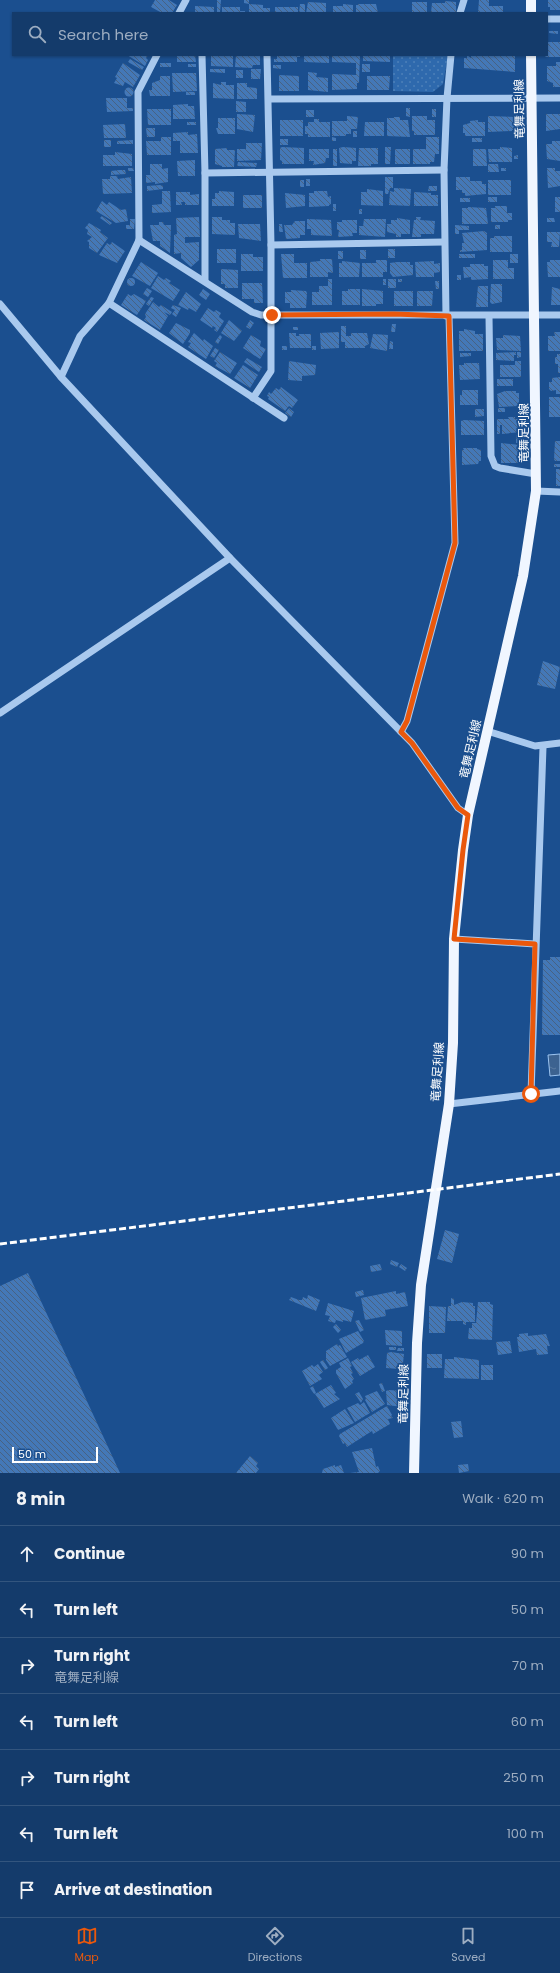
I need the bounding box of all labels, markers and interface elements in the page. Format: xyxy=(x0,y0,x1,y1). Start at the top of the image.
search box xyxy=(12,12,548,56)
icon: search xyxy=(26,23,48,45)
text: Search here xyxy=(58,24,148,45)
street label: 竜舞足利線 xyxy=(510,79,528,139)
route end xyxy=(263,306,281,324)
street label: 竜舞足利線 xyxy=(515,403,532,463)
street label: 竜舞足利線 xyxy=(455,718,485,780)
street label: 竜舞足利線 xyxy=(426,1041,448,1103)
route start xyxy=(522,1085,540,1103)
street label: 竜舞足利線 xyxy=(394,1364,412,1424)
scale bar xyxy=(12,1445,98,1464)
text: 50 m xyxy=(18,1446,46,1462)
text: 8 min xyxy=(16,1487,65,1511)
text: Walk · 620 m xyxy=(462,1489,544,1508)
icon: ahead xyxy=(16,1543,38,1565)
text: Continue xyxy=(54,1543,125,1564)
text: 90 m xyxy=(511,1544,544,1563)
icon: left xyxy=(16,1599,38,1621)
text: Turn left xyxy=(54,1599,118,1620)
text: 50 m xyxy=(511,1600,544,1619)
text: Turn right xyxy=(54,1645,130,1666)
icon: right xyxy=(16,1655,38,1677)
text: 70 m xyxy=(512,1656,544,1675)
text: 竜舞足利線 xyxy=(54,1668,119,1687)
icon: left xyxy=(16,1711,38,1733)
text: Turn left xyxy=(54,1711,118,1732)
text: 60 m xyxy=(511,1712,544,1731)
icon: right xyxy=(16,1767,38,1789)
text: Turn right xyxy=(54,1767,130,1788)
text: 250 m xyxy=(503,1768,544,1787)
icon: left xyxy=(16,1823,38,1845)
text: Turn left xyxy=(54,1823,118,1844)
text: 100 m xyxy=(507,1824,544,1843)
icon: arrive xyxy=(16,1879,38,1901)
text: Arrive at destination xyxy=(54,1879,212,1900)
tab: Map xyxy=(74,1925,99,1966)
tab: Directions xyxy=(248,1925,302,1966)
tab: Saved xyxy=(451,1925,486,1966)

